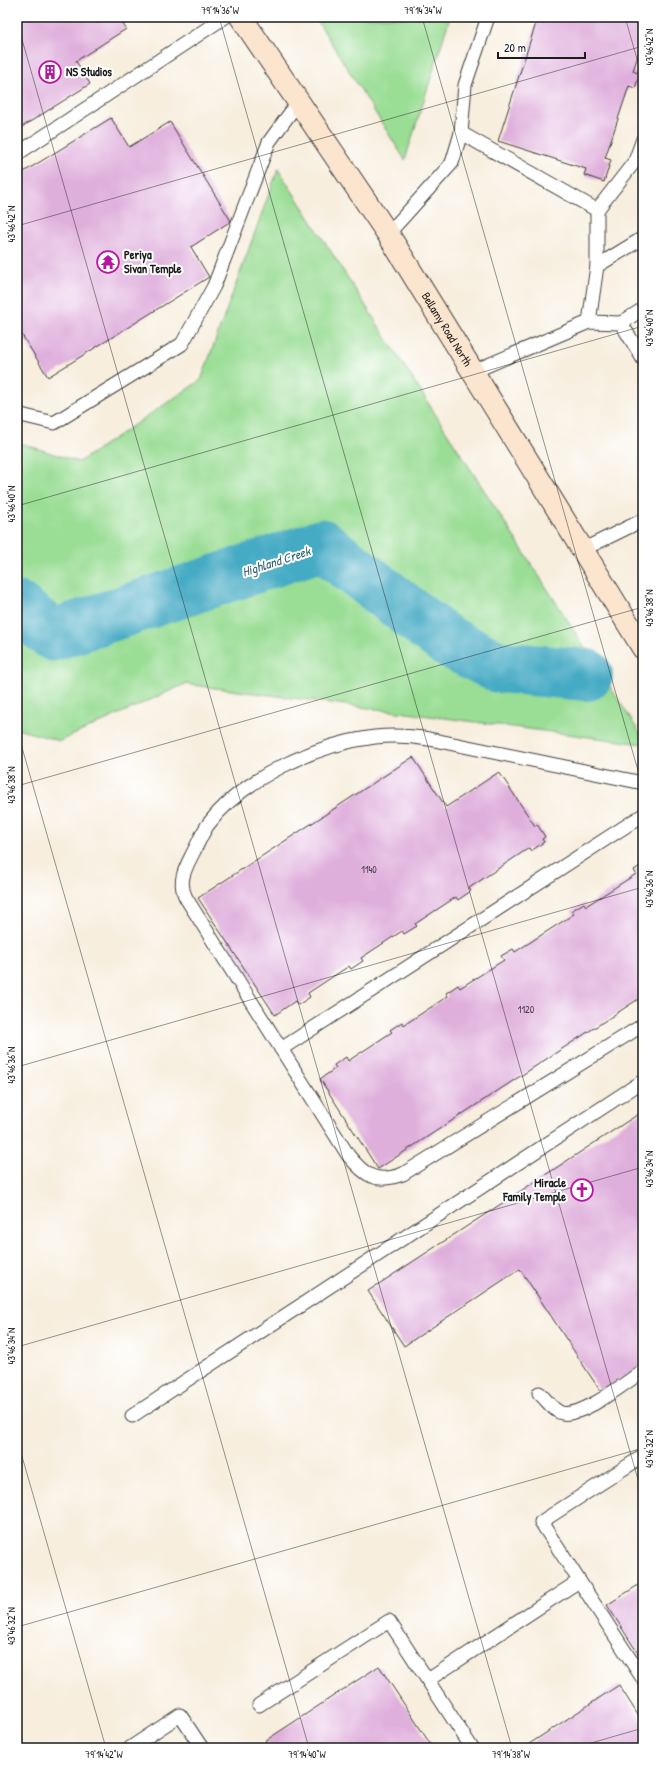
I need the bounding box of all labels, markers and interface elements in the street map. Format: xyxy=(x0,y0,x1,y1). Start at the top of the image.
text: 79°14'36"W xyxy=(201,4,240,17)
text: 79°14'34"W xyxy=(404,4,443,17)
text: 43°46'42"N xyxy=(643,29,656,65)
scale bar xyxy=(498,34,585,60)
text: 20 m xyxy=(504,39,526,56)
building icon: NS Studios xyxy=(37,59,63,85)
place label: NS Studios xyxy=(66,63,112,80)
text: 43°46'42"N xyxy=(5,206,18,242)
place label: Periya Sivan Temple xyxy=(124,246,182,278)
temple icon: Periya Sivan Temple xyxy=(95,249,121,275)
street label: Bellamy Road North xyxy=(418,289,476,369)
text: 43°46'40"N xyxy=(643,310,656,346)
text: 43°46'40"N xyxy=(5,486,18,522)
water label: Highland Creek xyxy=(240,541,314,581)
text: 43°46'38"N xyxy=(643,589,656,627)
text: 43°46'38"N xyxy=(5,766,18,804)
house number: 1140 xyxy=(361,863,377,876)
text: 43°46'36"N xyxy=(643,871,656,907)
house number: 1120 xyxy=(518,1003,535,1016)
text: 43°46'36"N xyxy=(5,1047,18,1083)
text: 43°46'34"N xyxy=(643,1151,656,1187)
place label: Miracle Family Temple xyxy=(502,1174,566,1206)
church icon: Miracle Family Temple xyxy=(569,1177,595,1203)
text: 43°46'34"N xyxy=(5,1328,18,1364)
text: 43°46'32"N xyxy=(643,1430,656,1468)
text: 43°46'32"N xyxy=(5,1607,18,1645)
text: 79°14'42"W xyxy=(85,1748,124,1761)
text: 79°14'40"W xyxy=(288,1748,327,1761)
text: 79°14'38"W xyxy=(492,1748,531,1761)

